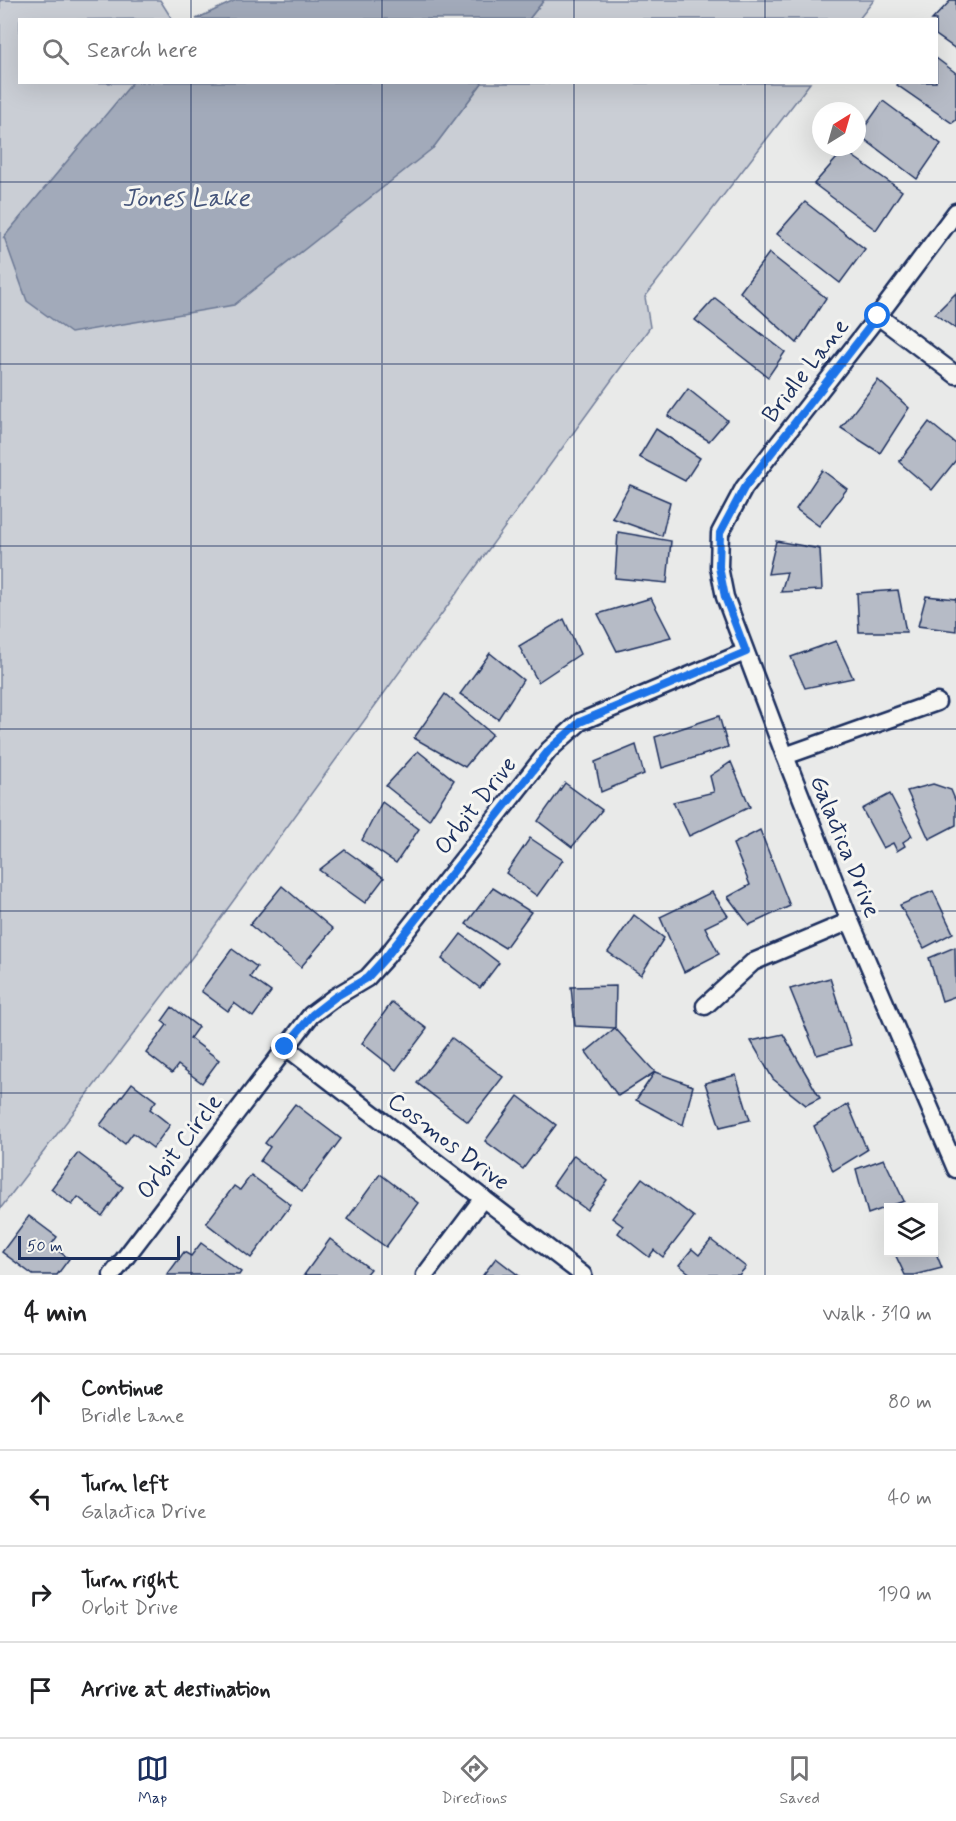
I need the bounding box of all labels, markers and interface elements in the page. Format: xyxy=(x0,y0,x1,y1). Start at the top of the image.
search box xyxy=(18,18,938,84)
icon: search xyxy=(39,35,72,68)
text: Search here xyxy=(87,37,198,65)
north arrow xyxy=(812,102,866,156)
water label: Jones Lake xyxy=(122,182,251,216)
route start xyxy=(864,302,890,328)
street label: Bridle Lane xyxy=(756,312,857,429)
street label: Orbit Drive xyxy=(428,750,524,861)
street label: Galactica Drive xyxy=(802,771,887,922)
route end xyxy=(271,1033,297,1059)
street label: Cosmos Drive xyxy=(381,1086,515,1198)
street label: Orbit Circle xyxy=(130,1088,230,1206)
map controls xyxy=(884,1203,938,1257)
button: layers xyxy=(884,1203,938,1257)
scale bar xyxy=(18,1233,180,1260)
text: 50 m xyxy=(27,1236,63,1257)
text: 4 min xyxy=(24,1297,87,1331)
text: Walk · 310 m xyxy=(822,1301,932,1328)
text: Continue xyxy=(81,1375,163,1403)
icon: ahead xyxy=(24,1386,57,1419)
text: 80 m xyxy=(888,1389,932,1416)
text: Bridle Lane xyxy=(81,1403,185,1430)
text: Turn left xyxy=(81,1471,169,1499)
icon: left xyxy=(24,1482,57,1515)
text: 40 m xyxy=(888,1485,932,1512)
text: Galactica Drive xyxy=(81,1499,207,1526)
text: Turn right xyxy=(81,1567,179,1595)
icon: right xyxy=(24,1578,57,1611)
text: 190 m xyxy=(878,1581,932,1608)
text: Orbit Drive xyxy=(81,1595,178,1622)
icon: arrive xyxy=(24,1674,57,1707)
text: Arrive at destination xyxy=(81,1676,271,1704)
tab: Map xyxy=(136,1752,169,1809)
tab: Directions xyxy=(441,1752,507,1809)
tab: Saved xyxy=(779,1752,820,1809)

